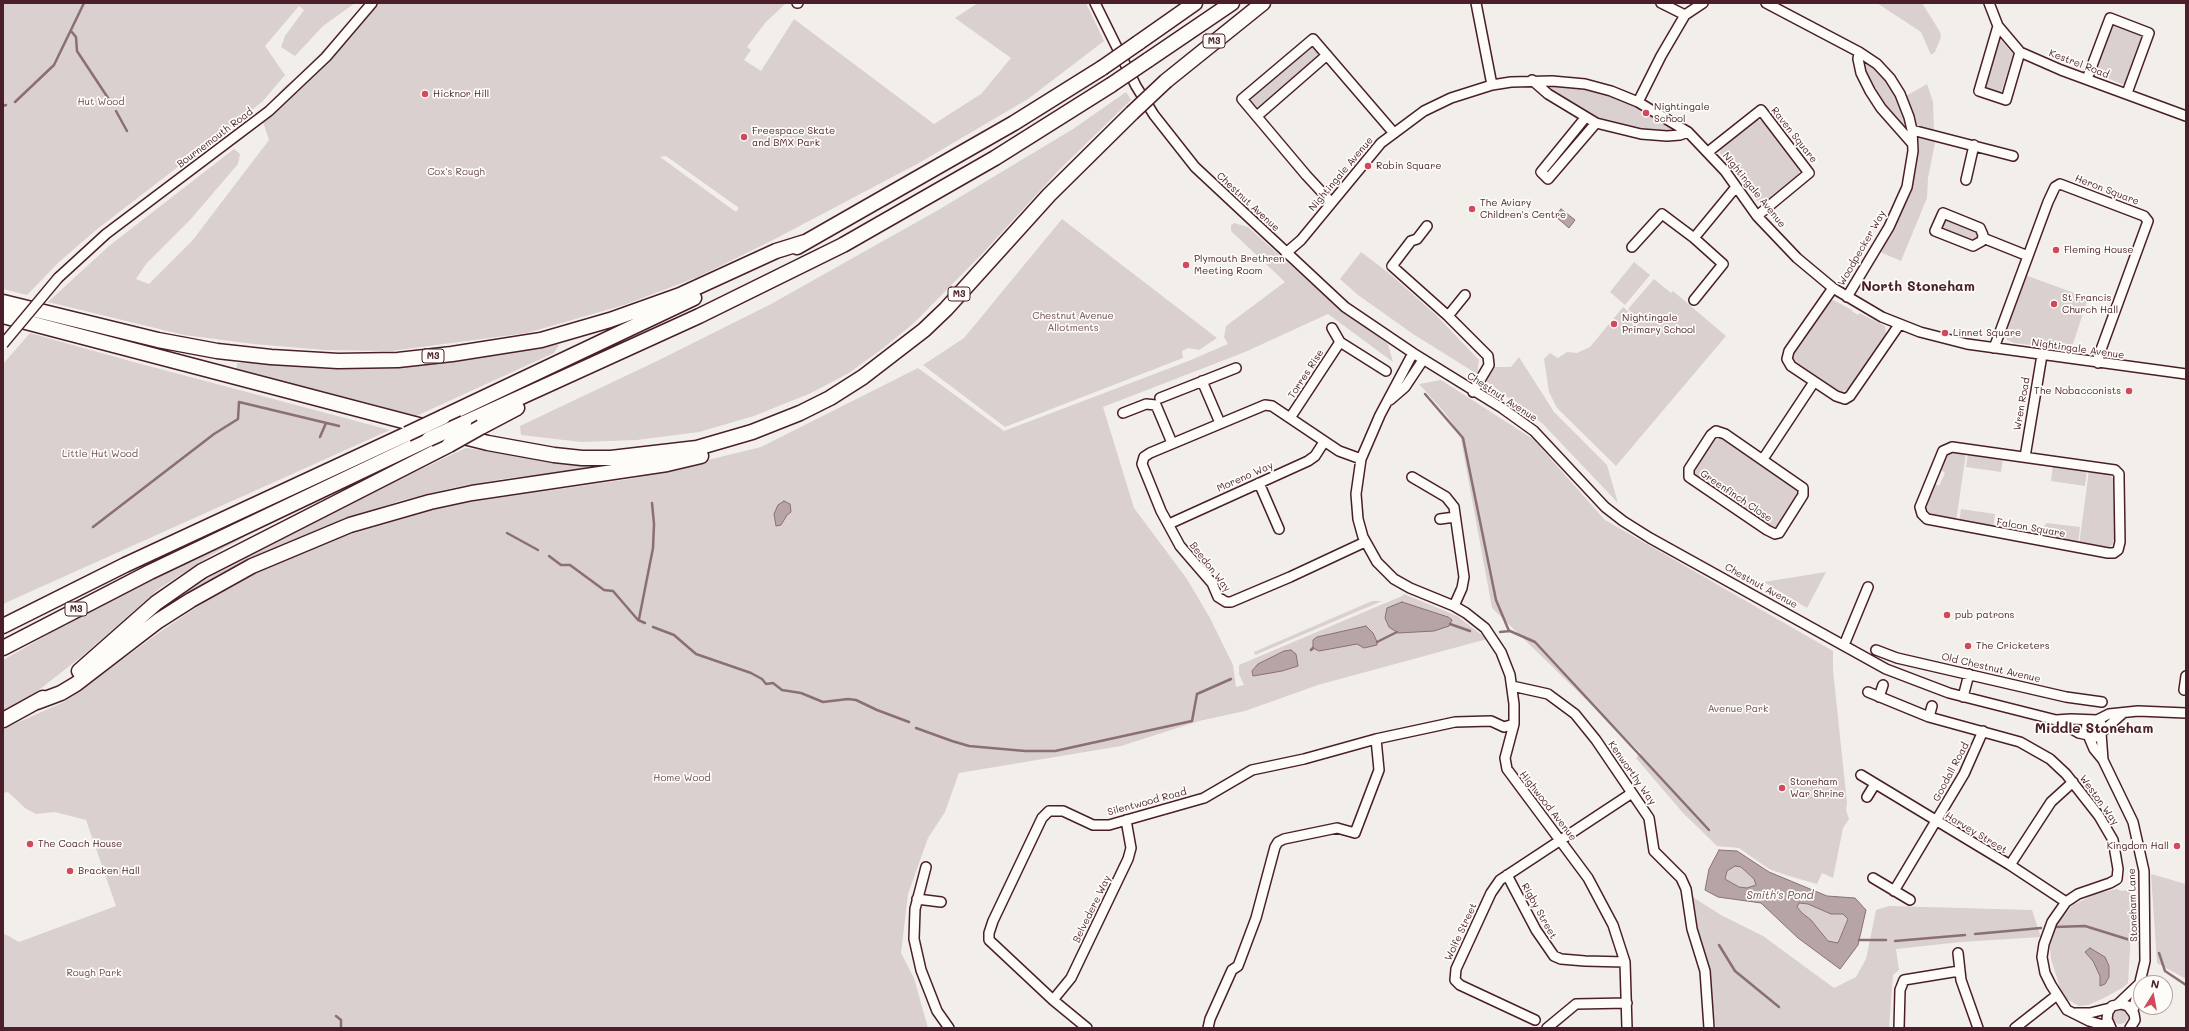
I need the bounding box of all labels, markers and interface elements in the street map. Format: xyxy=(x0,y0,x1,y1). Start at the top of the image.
road number: M3 xyxy=(1203,34,1225,48)
street label: Kestrel Road xyxy=(2047,47,2111,81)
place label: Hicknor Hill xyxy=(433,88,489,100)
marker: Hicknor Hill xyxy=(420,89,430,99)
park label: Hut Wood xyxy=(77,96,125,108)
place label: Nightingale School xyxy=(1654,101,1710,124)
street label: Raven Square xyxy=(1768,105,1820,165)
street label: Bournemouth Road xyxy=(175,106,255,170)
marker: Nightingale School xyxy=(1641,108,1651,118)
place label: Freespace Skate and BMX Park xyxy=(752,125,835,148)
marker: Freespace Skate and BMX Park xyxy=(739,132,749,142)
street label: Nightingale Avenue xyxy=(1306,134,1376,214)
street label: Nightingale Avenue xyxy=(1720,150,1788,230)
place label: Robin Square xyxy=(1376,160,1441,172)
marker: Robin Square xyxy=(1363,161,1373,171)
park label: Cox's Rough xyxy=(427,166,485,178)
street label: Chestnut Avenue xyxy=(1214,170,1282,234)
street label: Heron Square xyxy=(2073,172,2141,208)
place label: The Aviary Children's Centre xyxy=(1480,197,1566,220)
marker: The Aviary Children's Centre xyxy=(1467,204,1477,214)
street label: Woodpecker Way xyxy=(1836,208,1888,288)
place label: Fleming House xyxy=(2064,244,2133,256)
marker: Fleming House xyxy=(2051,245,2061,255)
place label: Plymouth Brethren Meeting Room xyxy=(1194,253,1285,276)
marker: Plymouth Brethren Meeting Room xyxy=(1181,260,1191,270)
district label: North Stoneham xyxy=(1861,279,1975,295)
road number: M3 xyxy=(948,287,970,301)
place label: St Francis Church Hall xyxy=(2062,292,2118,316)
marker: St Francis Church Hall xyxy=(2049,299,2059,309)
park label: Chestnut Avenue Allotments xyxy=(1032,310,1114,334)
place label: Nightingale Primary School xyxy=(1622,312,1695,336)
marker: Nightingale Primary School xyxy=(1609,319,1619,329)
place label: Linnet Square xyxy=(1953,327,2021,339)
marker: Linnet Square xyxy=(1940,328,1950,338)
street label: Nightingale Avenue xyxy=(2031,337,2125,361)
street label: Torres Rise xyxy=(1286,347,1326,401)
road number: M3 xyxy=(422,349,444,363)
street label: Chestnut Avenue xyxy=(1465,370,1539,424)
street label: Wren Road xyxy=(2011,377,2033,431)
place label: The Nobacconists xyxy=(2034,385,2121,397)
marker: The Nobacconists xyxy=(2124,386,2134,396)
park label: Little Hut Wood xyxy=(62,448,138,460)
street label: Moreno Way xyxy=(1215,459,1275,495)
street label: Greenfinch Close xyxy=(1698,467,1774,525)
street label: Falcon Square xyxy=(1996,516,2066,540)
street label: Beedon Way xyxy=(1187,540,1233,594)
street label: Chestnut Avenue xyxy=(1722,561,1800,611)
road number: M3 xyxy=(65,602,87,616)
place label: pub patrons xyxy=(1955,609,2014,621)
marker: pub patrons xyxy=(1942,610,1952,620)
place label: The Cricketers xyxy=(1976,640,2050,652)
marker: The Cricketers xyxy=(1963,641,1973,651)
street label: Old Chestnut Avenue xyxy=(1940,651,2042,685)
park label: Avenue Park xyxy=(1708,703,1768,715)
district label: Middle Stoneham xyxy=(2035,721,2153,737)
street label: Kenworthy Way xyxy=(1606,739,1658,807)
street label: Goodall Road xyxy=(1930,741,1972,803)
street label: Highwood Avenue xyxy=(1517,769,1579,843)
park label: Home Wood xyxy=(653,772,711,784)
street label: Weston Way xyxy=(2077,773,2121,827)
place label: Stoneham War Shrine xyxy=(1790,776,1844,800)
marker: Stoneham War Shrine xyxy=(1777,783,1787,793)
street label: Silentwood Road xyxy=(1106,786,1188,818)
street label: Harvey Street xyxy=(1943,810,2009,856)
place label: The Coach House xyxy=(38,838,122,850)
marker: The Coach House xyxy=(25,839,35,849)
place label: Kingdom Hall xyxy=(2107,840,2169,852)
marker: Kingdom Hall xyxy=(2172,841,2182,851)
place label: Bracken Hall xyxy=(78,865,140,877)
marker: Bracken Hall xyxy=(65,866,75,876)
street label: Stoneham Lane xyxy=(2126,868,2140,942)
street label: Belvedere Way xyxy=(1070,873,1114,945)
street label: Rigby Street xyxy=(1519,881,1559,941)
water label: Smith's Pond xyxy=(1747,889,1813,903)
street label: Wolfe Street xyxy=(1442,901,1480,963)
park label: Rough Park xyxy=(66,967,122,979)
north arrow xyxy=(2133,975,2173,1015)
text: N xyxy=(2150,976,2161,992)

